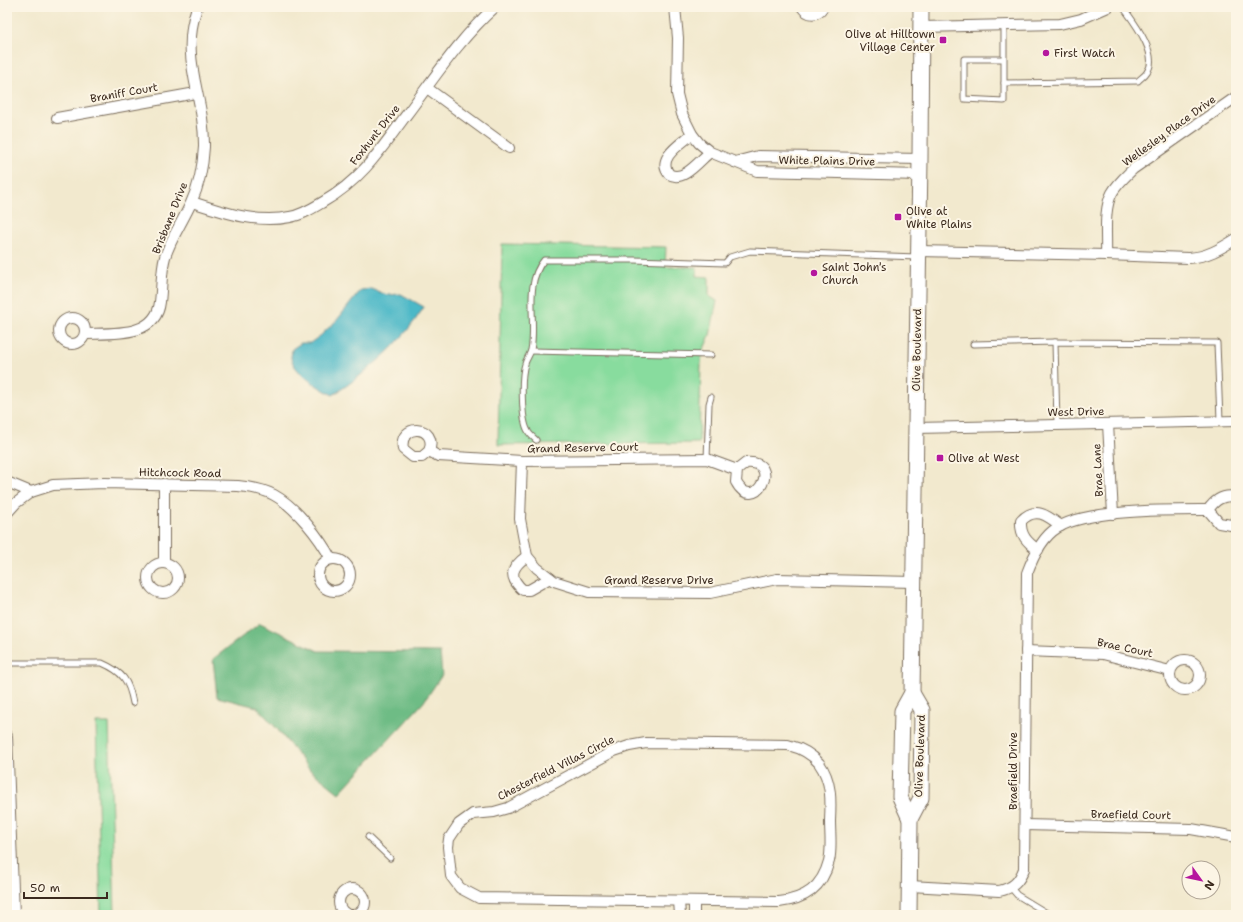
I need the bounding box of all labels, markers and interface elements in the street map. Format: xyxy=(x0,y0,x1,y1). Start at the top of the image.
place label: Olive at Hilltown Village Center xyxy=(845,27,935,55)
marker: Olive at Hilltown Village Center xyxy=(938,35,948,45)
place label: First Watch xyxy=(1054,46,1115,61)
marker: First Watch xyxy=(1041,48,1051,58)
street label: Braniff Court xyxy=(89,80,159,106)
street label: Wellesley Place Drive xyxy=(1119,92,1219,170)
street label: Foxhunt Drive xyxy=(347,102,403,168)
street label: White Plains Drive xyxy=(778,153,876,169)
street label: Brisbane Drive xyxy=(149,180,191,256)
place label: Olive at White Plains xyxy=(906,204,972,232)
marker: Olive at White Plains xyxy=(893,212,903,222)
place label: Saint John's Church xyxy=(822,260,887,288)
marker: Saint John's Church xyxy=(809,268,819,278)
street label: Olive Boulevard xyxy=(909,308,925,392)
street label: West Drive xyxy=(1047,404,1105,420)
street label: Grand Reserve Court xyxy=(527,440,639,456)
street label: Brae Lane xyxy=(1089,443,1107,497)
place label: Olive at West xyxy=(948,451,1020,466)
marker: Olive at West xyxy=(935,453,945,463)
street label: Hitchcock Road xyxy=(139,465,221,481)
street label: Grand Reserve Drive xyxy=(604,573,714,588)
street label: Brae Court xyxy=(1096,635,1155,661)
street label: Olive Boulevard xyxy=(911,714,929,798)
street label: Chesterfield Villas Circle xyxy=(495,732,617,804)
street label: Braefield Drive xyxy=(1006,732,1021,810)
street label: Braefield Court xyxy=(1091,807,1171,823)
north arrow xyxy=(1181,860,1221,900)
scale bar xyxy=(24,874,107,900)
text: N xyxy=(1200,877,1218,893)
text: 50 m xyxy=(30,880,60,896)

